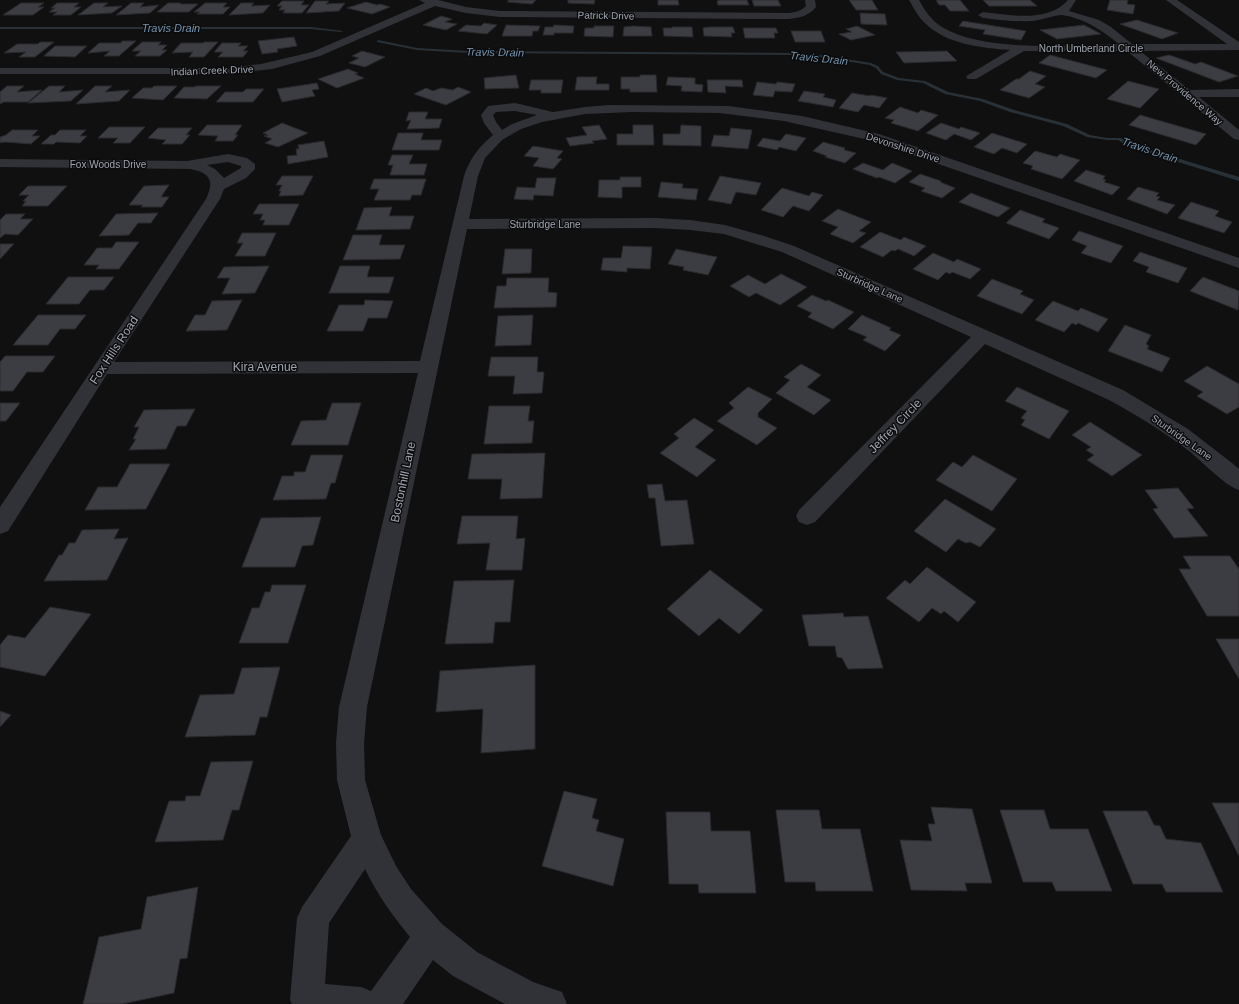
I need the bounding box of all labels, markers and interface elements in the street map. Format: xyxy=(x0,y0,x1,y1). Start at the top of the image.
street label: Patrick Drive xyxy=(578,10,635,22)
water label: Travis Drain xyxy=(142,22,200,34)
street label: North Umberland Circle xyxy=(1039,43,1144,54)
water label: Travis Drain xyxy=(466,45,524,59)
water label: Travis Drain xyxy=(789,49,849,67)
street label: New Providence Way xyxy=(1145,58,1225,127)
street label: Indian Creek Drive xyxy=(170,64,254,77)
street label: Devonshire Drive xyxy=(865,130,941,165)
water label: Travis Drain xyxy=(1120,135,1180,165)
street label: Fox Woods Drive xyxy=(70,159,147,170)
street label: Sturbridge Lane xyxy=(509,219,581,230)
street label: Sturbridge Lane xyxy=(835,266,905,305)
street label: Fox Hills Road xyxy=(87,313,141,387)
street label: Kira Avenue xyxy=(233,360,298,374)
street label: Jeffrey Circle xyxy=(866,396,925,456)
street label: Sturbridge Lane xyxy=(1149,412,1214,463)
street label: Bostonhill Lane xyxy=(388,440,418,524)

